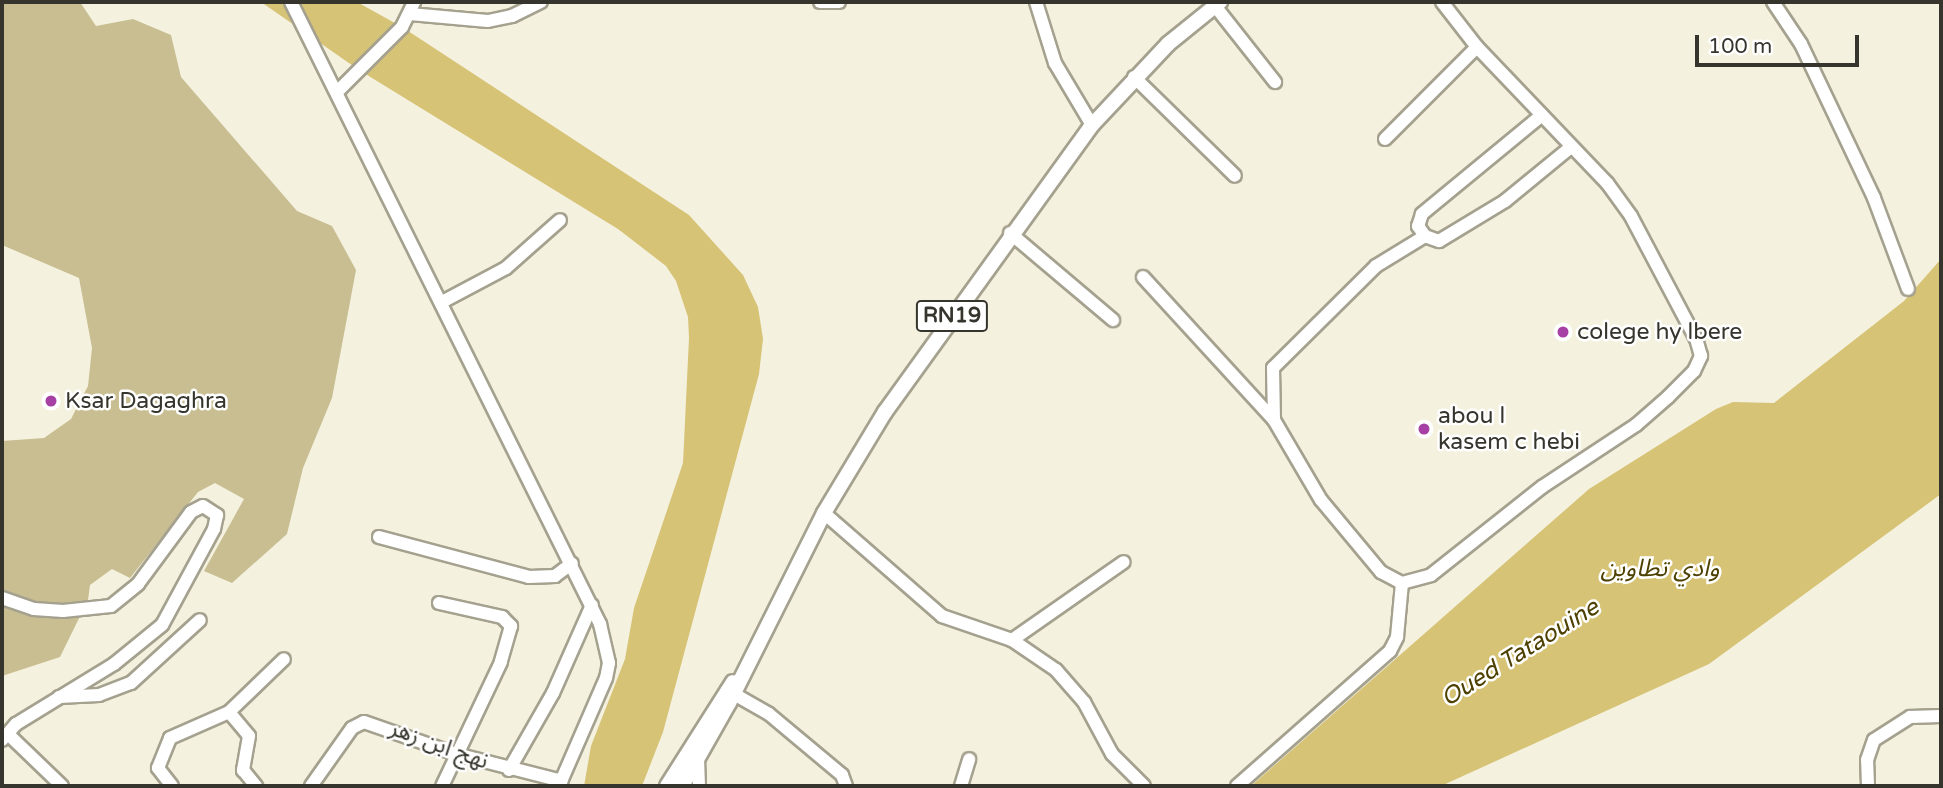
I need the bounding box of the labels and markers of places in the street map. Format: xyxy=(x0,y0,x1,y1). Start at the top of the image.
place label: colege hy lbere xyxy=(1577,318,1742,346)
marker: colege hy lbere xyxy=(1555,324,1571,340)
place label: Ksar Dagaghra xyxy=(65,387,227,415)
marker: Ksar Dagaghra xyxy=(43,393,59,409)
place label: abou l kasem c hebi xyxy=(1438,402,1580,456)
marker: abou l kasem c hebi xyxy=(1416,421,1432,437)

